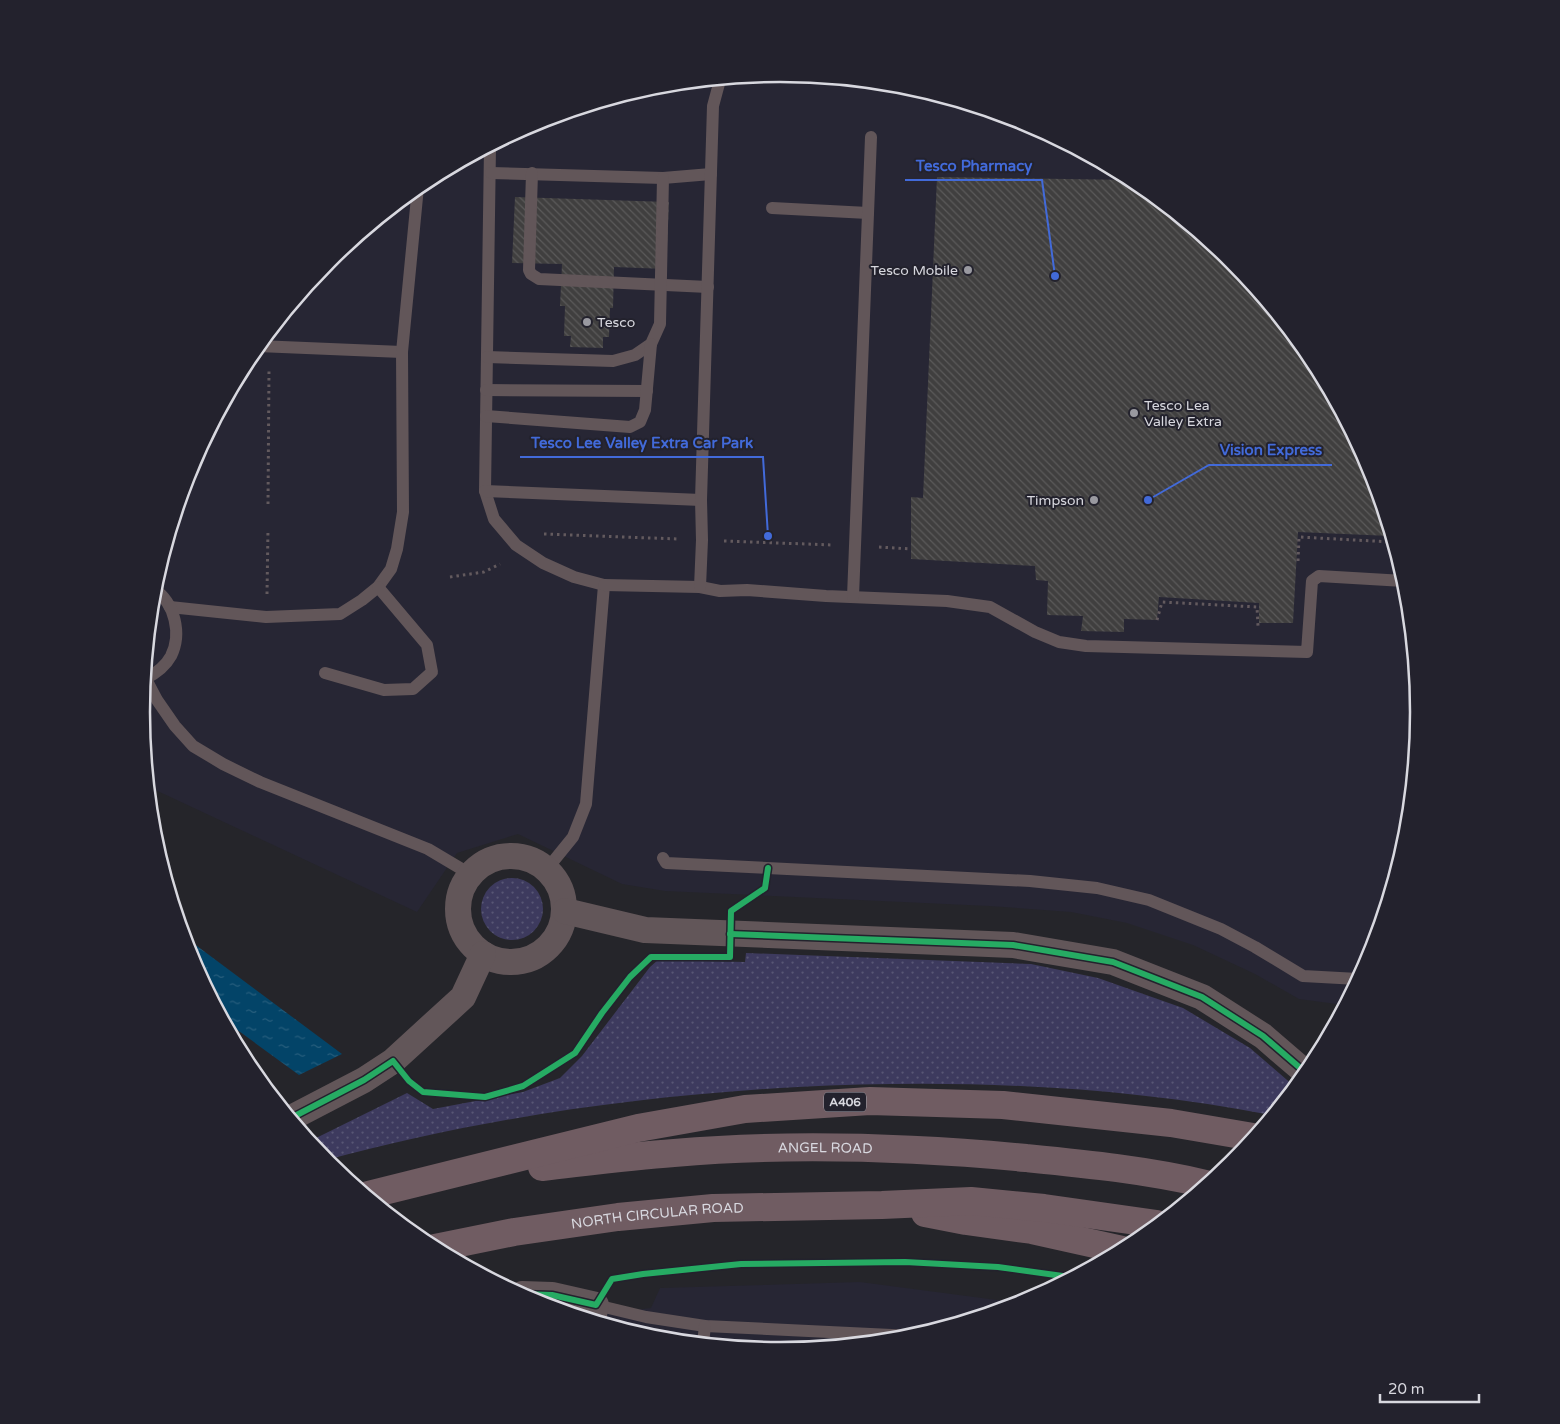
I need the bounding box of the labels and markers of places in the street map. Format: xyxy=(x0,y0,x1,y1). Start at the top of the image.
callout: Tesco Pharmacy xyxy=(905,150,1042,180)
place label: Tesco Mobile xyxy=(871,262,958,279)
marker: Tesco Mobile xyxy=(962,264,974,276)
place label: Tesco xyxy=(597,314,635,331)
marker: Tesco xyxy=(581,316,593,328)
place label: Tesco Lea Valley Extra xyxy=(1144,397,1222,430)
marker: Tesco Lea Valley Extra xyxy=(1128,407,1140,419)
callout: Tesco Lee Valley Extra Car Park xyxy=(520,427,763,457)
callout: Vision Express xyxy=(1209,435,1332,465)
place label: Timpson xyxy=(1027,492,1084,509)
marker: Timpson xyxy=(1088,494,1100,506)

